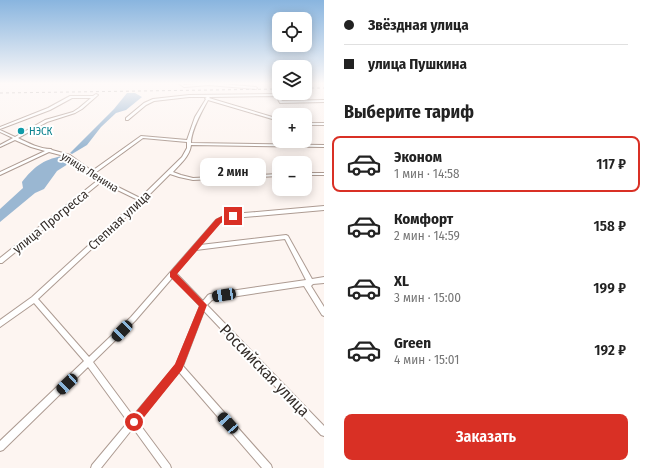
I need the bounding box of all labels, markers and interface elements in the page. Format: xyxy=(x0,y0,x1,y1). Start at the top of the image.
map controls xyxy=(272,12,312,196)
button: locate xyxy=(272,12,312,52)
text: Звёздная улица xyxy=(368,16,469,34)
text: улица Пушкина xyxy=(368,55,467,73)
button: layers xyxy=(272,60,312,100)
text: Выберите тариф xyxy=(344,101,474,123)
button: + xyxy=(272,108,312,148)
place label: НЭСК xyxy=(29,125,53,138)
marker: НЭСК xyxy=(16,126,26,136)
icon: car xyxy=(346,146,382,182)
text: Эконом xyxy=(394,148,442,166)
street label: улица Ленина xyxy=(59,150,121,195)
text: 117 ₽ xyxy=(596,155,626,173)
button: − xyxy=(272,156,312,196)
callout: 2 мин xyxy=(200,158,266,186)
text: 2 мин xyxy=(218,164,248,179)
text: 1 мин · 14:58 xyxy=(394,166,459,181)
street label: улица Прогресса xyxy=(10,186,91,256)
street label: Степная улица xyxy=(85,188,154,253)
route end xyxy=(224,207,242,225)
icon: car xyxy=(346,208,382,244)
text: Комфорт xyxy=(394,210,453,228)
text: 158 ₽ xyxy=(593,217,626,235)
text: 2 мин · 14:59 xyxy=(394,228,460,243)
icon: car xyxy=(346,270,382,306)
text: XL xyxy=(394,272,409,290)
text: 199 ₽ xyxy=(593,279,626,297)
car xyxy=(211,287,237,303)
text: 3 мин · 15:00 xyxy=(394,290,461,305)
car xyxy=(109,318,135,344)
street label: Российская улица xyxy=(216,320,313,420)
icon: car xyxy=(346,332,382,368)
text: Green xyxy=(394,334,431,352)
text: 192 ₽ xyxy=(594,341,626,359)
text: 4 мин · 15:01 xyxy=(394,352,459,367)
car xyxy=(54,371,80,397)
car xyxy=(216,410,240,436)
route start xyxy=(125,413,143,431)
button: Заказать xyxy=(344,414,628,460)

